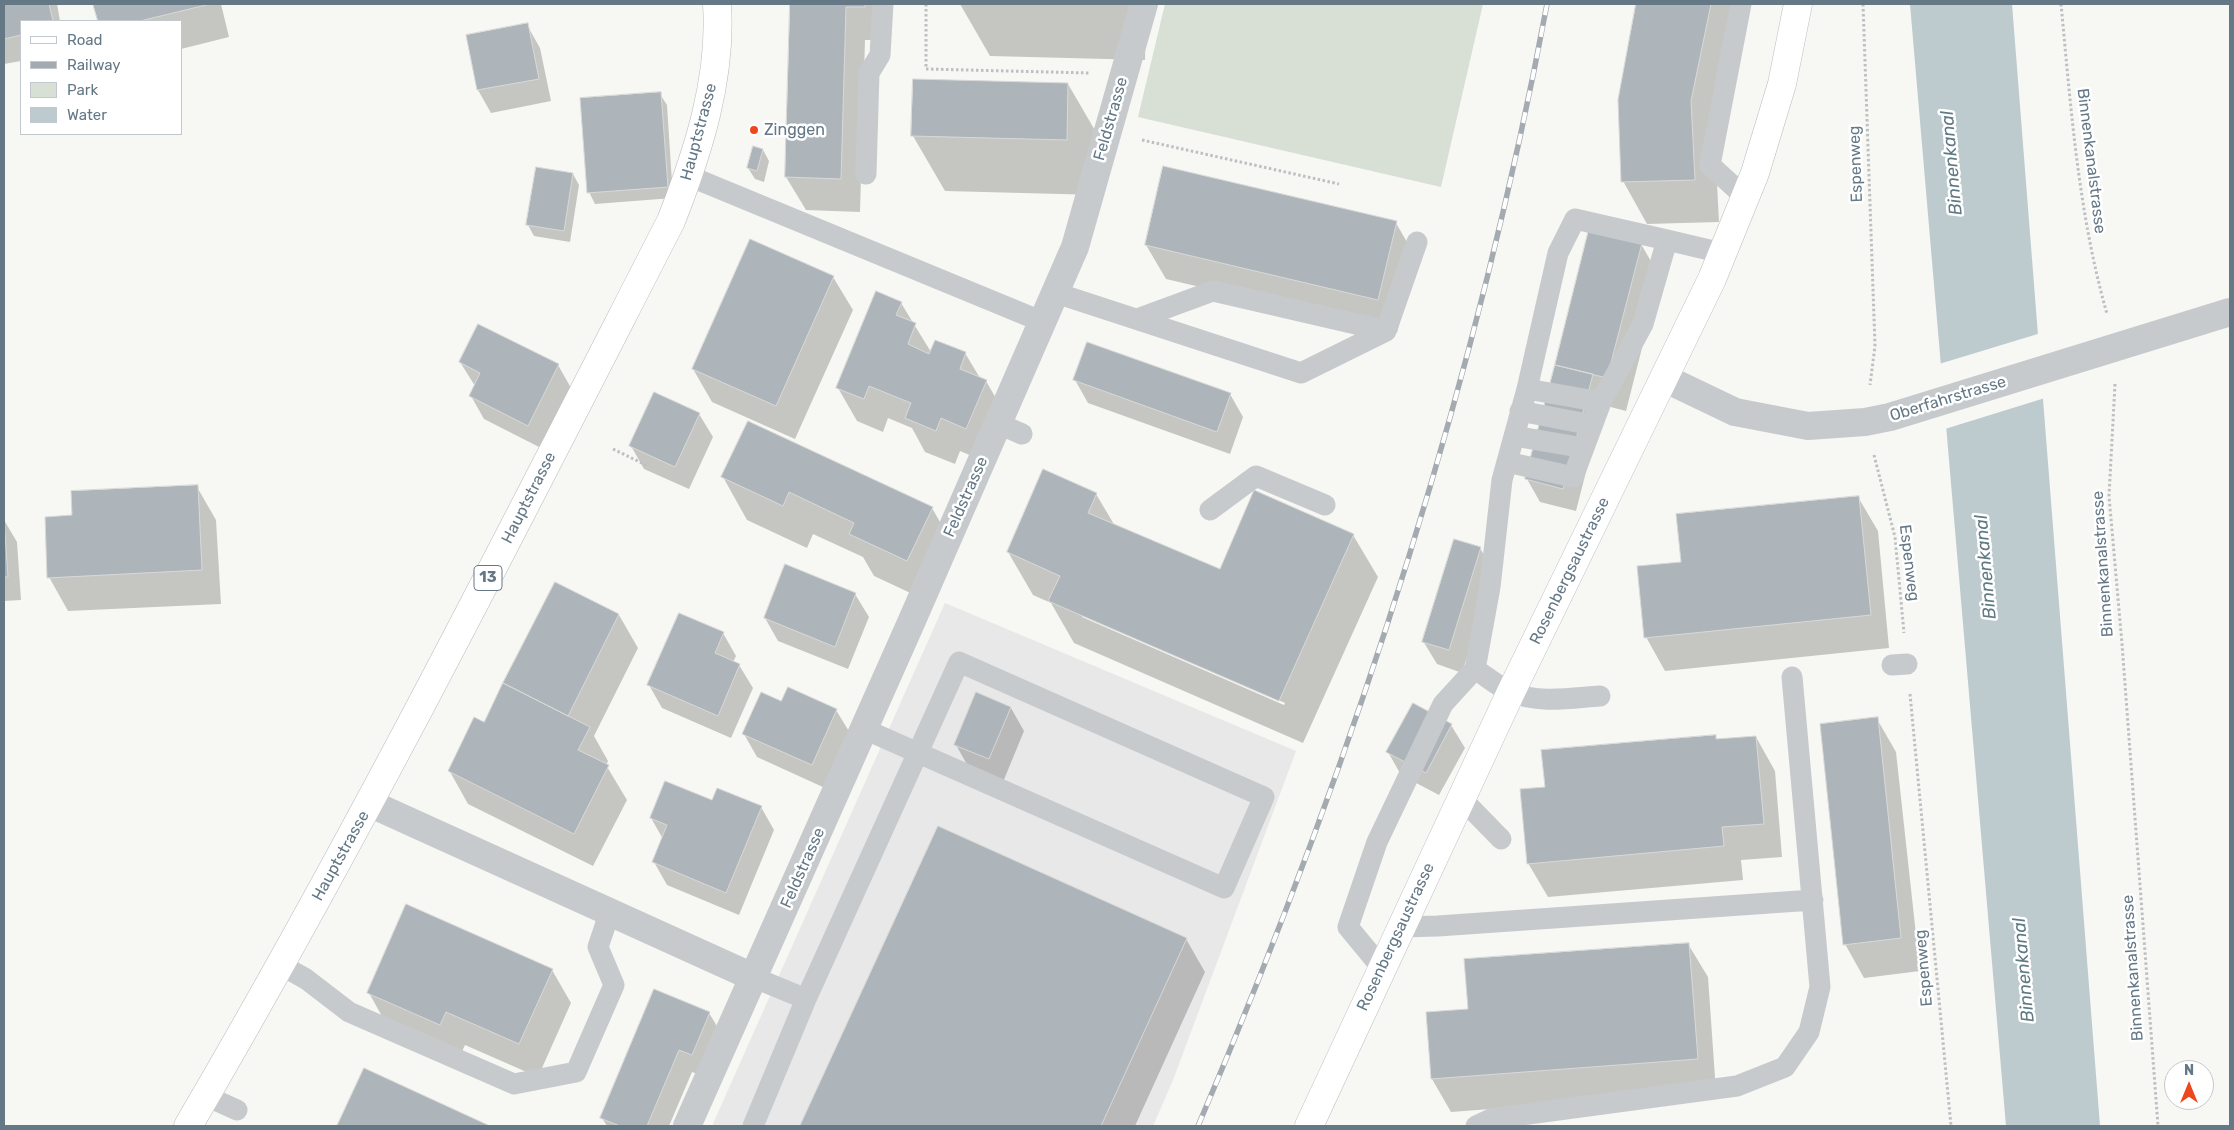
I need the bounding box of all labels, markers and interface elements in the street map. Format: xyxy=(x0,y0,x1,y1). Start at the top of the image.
legend xyxy=(20,20,182,135)
text: Road xyxy=(67,31,103,49)
text: Railway xyxy=(67,56,121,74)
street label: Feldstrasse xyxy=(1090,75,1132,163)
text: Park xyxy=(67,81,98,99)
street label: Hauptstrasse xyxy=(677,81,721,183)
street label: Binnenkanalstrasse xyxy=(2073,87,2109,235)
text: Water xyxy=(67,106,107,124)
water label: Binnenkanal xyxy=(1937,110,1967,216)
place label: Zinggen xyxy=(764,120,825,140)
marker: Zinggen xyxy=(748,124,760,136)
street label: Espenweg xyxy=(1845,125,1867,203)
street label: Oberfahrstrasse xyxy=(1888,372,2008,426)
street label: Hauptstrasse xyxy=(498,449,560,547)
street label: Feldstrasse xyxy=(940,454,992,540)
street label: Binnenkanalstrasse xyxy=(2088,490,2118,638)
street label: Rosenbergsaustrasse xyxy=(1526,494,1614,648)
water label: Binnenkanal xyxy=(1971,514,2001,620)
street label: Espenweg xyxy=(1895,524,1923,602)
road number: 13 xyxy=(474,566,502,590)
street label: Hauptstrasse xyxy=(308,808,374,904)
street label: Feldstrasse xyxy=(777,825,829,911)
street label: Rosenbergsaustrasse xyxy=(1353,860,1439,1014)
street label: Binnenkanalstrasse xyxy=(2118,894,2148,1042)
water label: Binnenkanal xyxy=(2009,917,2039,1023)
street label: Espenweg xyxy=(1911,929,1937,1007)
north arrow xyxy=(2164,1060,2214,1110)
text: N xyxy=(2184,1062,2194,1079)

